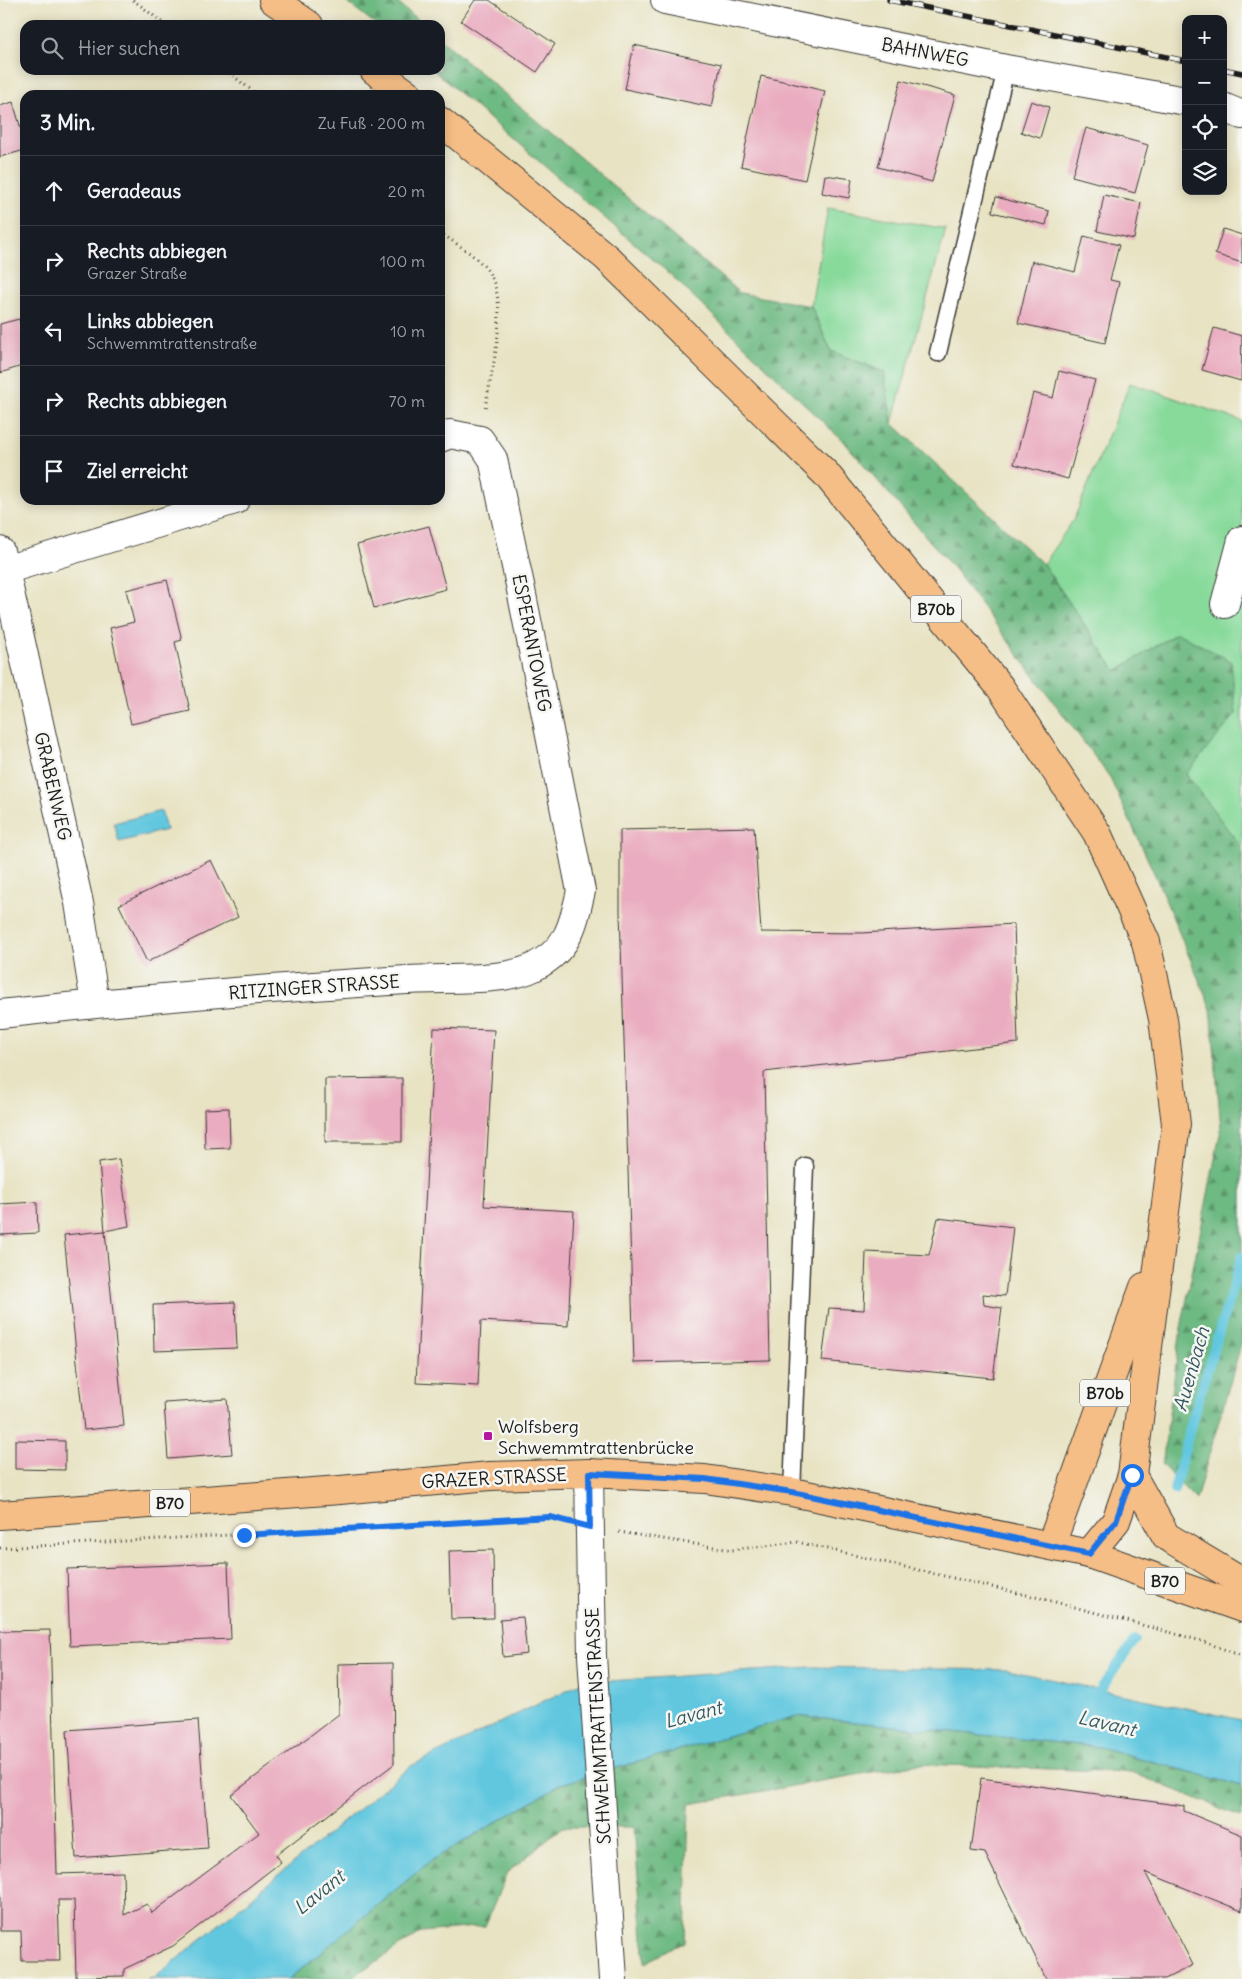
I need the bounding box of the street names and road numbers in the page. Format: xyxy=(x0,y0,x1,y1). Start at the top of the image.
street label: BAHNWEG xyxy=(879,32,971,72)
street label: ESPERANTOWEG xyxy=(507,572,557,714)
road number: B70b xyxy=(911,596,961,622)
street label: GRABENWEG xyxy=(29,730,77,842)
street label: RITZINGER STRASSE xyxy=(228,970,400,1004)
road number: B70b xyxy=(1080,1380,1130,1406)
street label: GRAZER STRASSE xyxy=(421,1463,567,1493)
road number: B70 xyxy=(150,1490,190,1516)
road number: B70 xyxy=(1145,1568,1185,1594)
street label: SCHWEMMTRATTENSTRASSE xyxy=(580,1607,616,1845)

